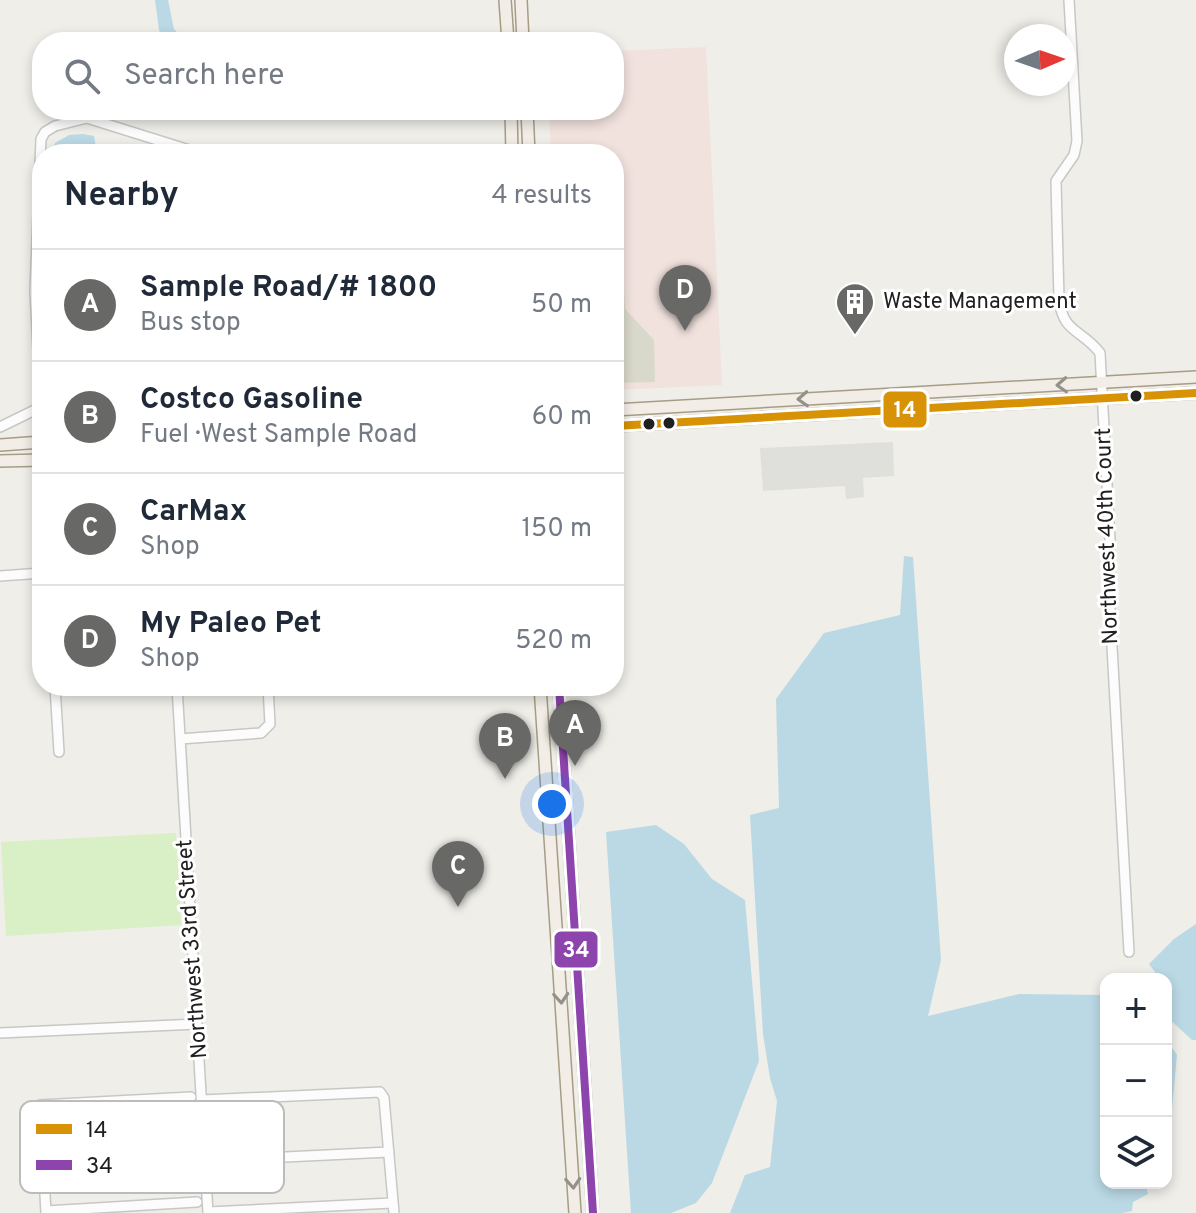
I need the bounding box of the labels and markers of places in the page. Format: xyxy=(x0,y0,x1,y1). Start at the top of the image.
pin: D xyxy=(659,265,711,331)
building icon: Waste Management xyxy=(834,281,876,336)
place label: Waste Management xyxy=(883,289,1077,316)
unlabelled marker xyxy=(1128,388,1144,404)
unlabelled marker xyxy=(661,415,677,431)
unlabelled marker xyxy=(641,416,657,432)
pin: A xyxy=(549,700,601,766)
pin: B xyxy=(479,713,531,779)
pin: C xyxy=(432,841,484,907)

